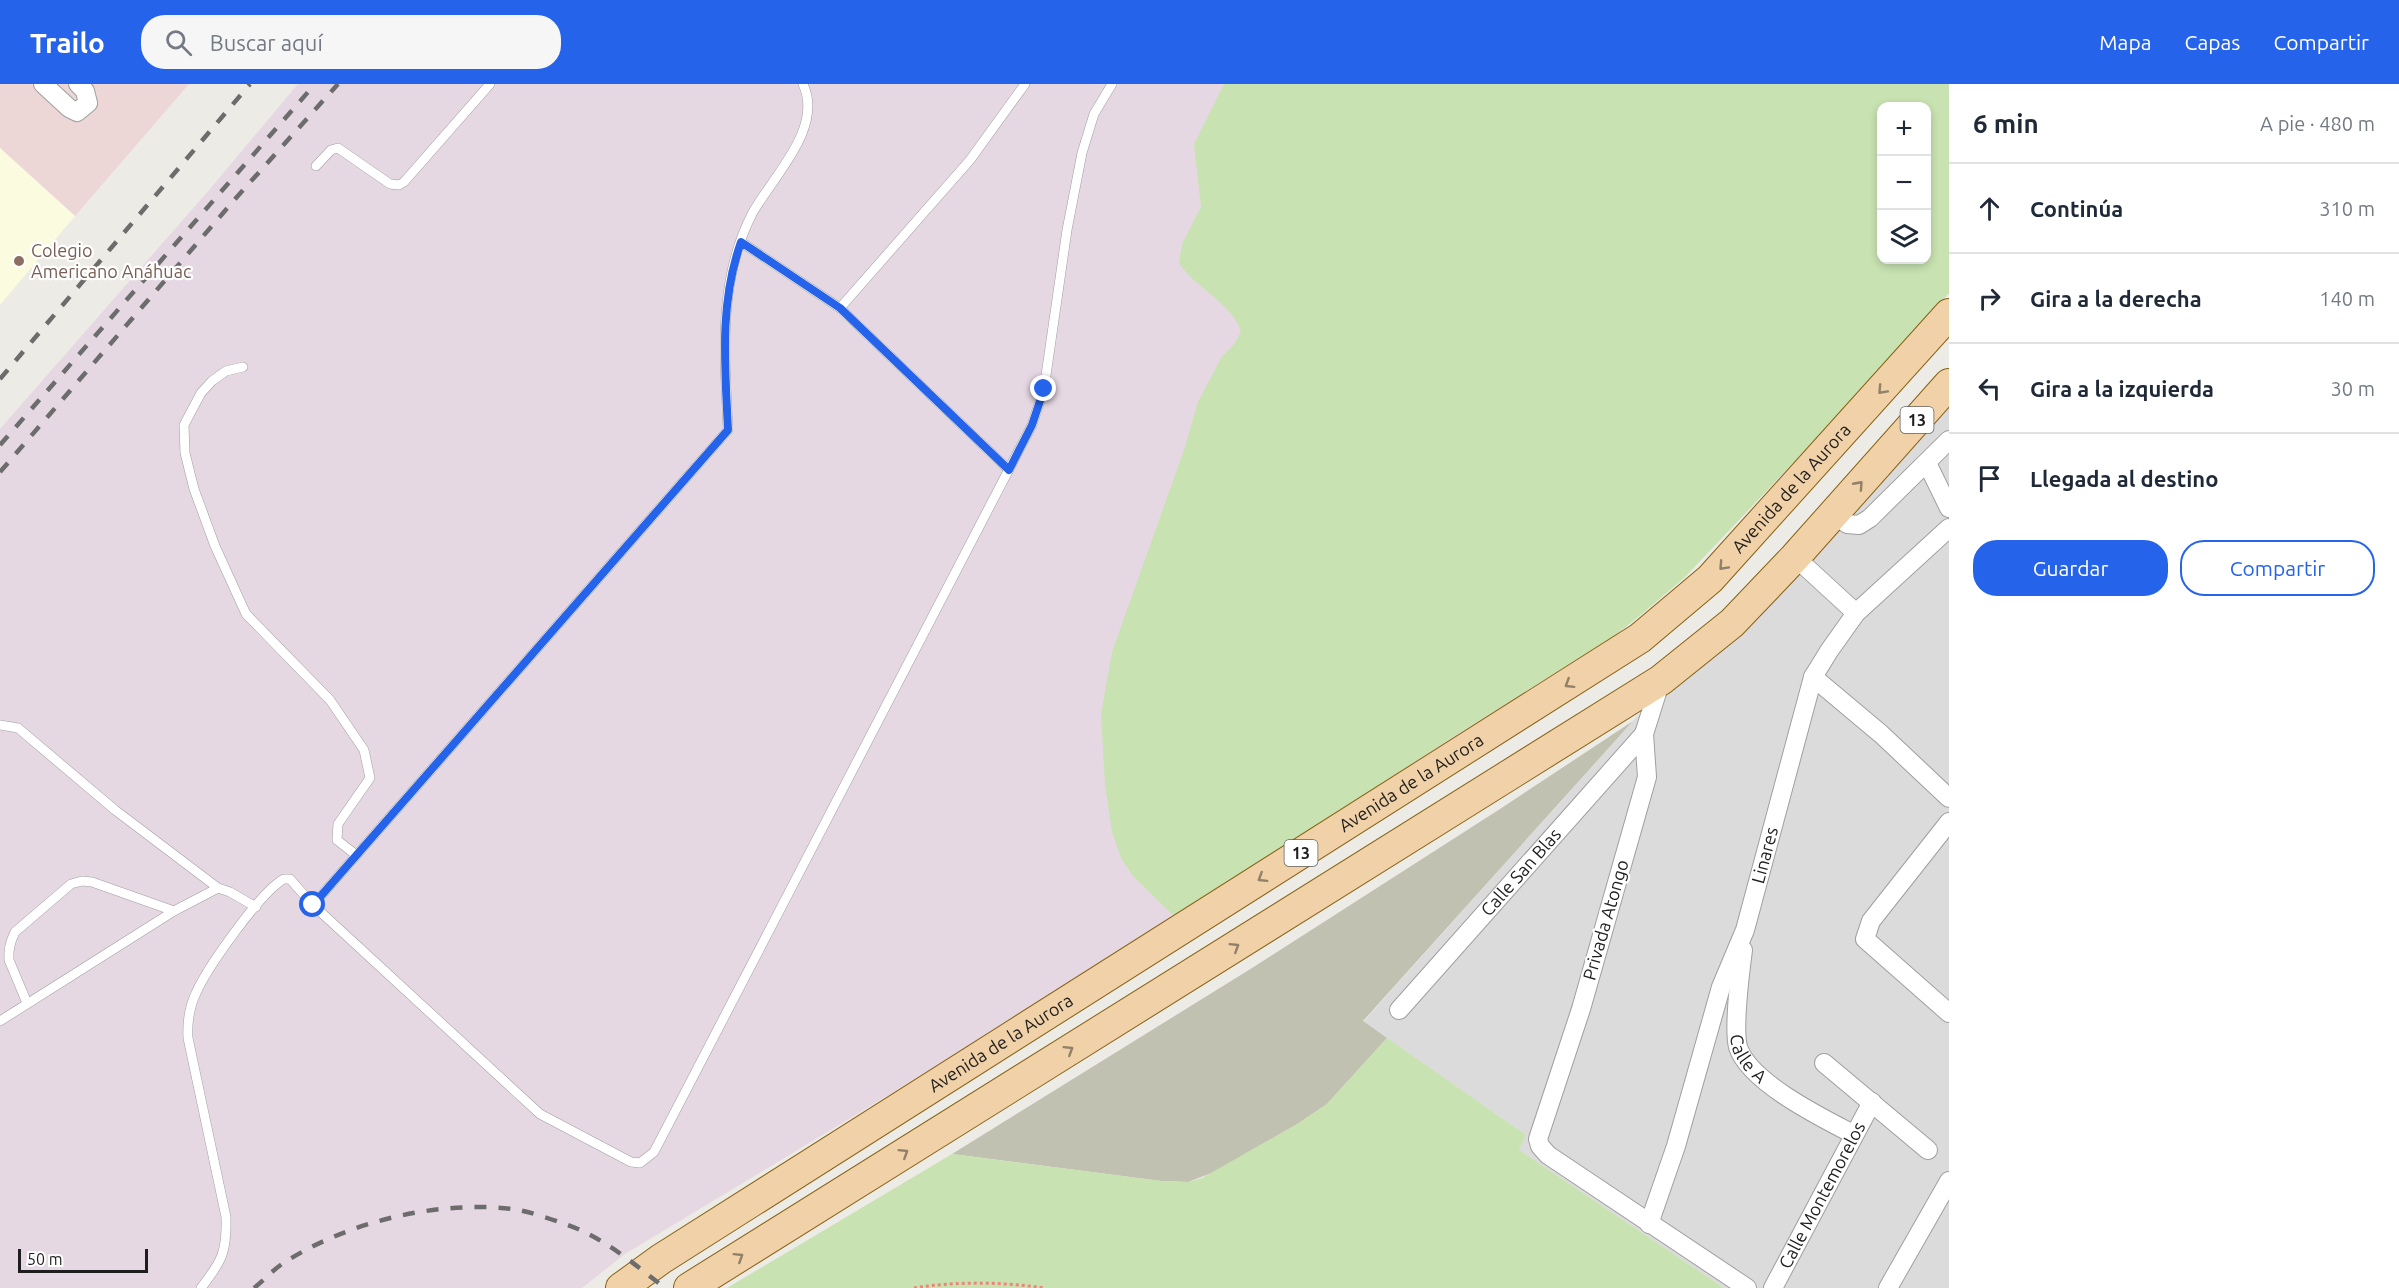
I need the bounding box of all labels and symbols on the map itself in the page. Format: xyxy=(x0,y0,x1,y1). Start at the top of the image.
place label: Colegio Americano Anáhuac xyxy=(31,240,191,281)
marker: Colegio Americano Anáhuac xyxy=(12,254,26,268)
route end xyxy=(1030,375,1056,401)
one-way arrow xyxy=(1878,383,1889,394)
road number: 13 xyxy=(1900,407,1934,433)
street label: Avenida de la Aurora xyxy=(1727,419,1854,557)
one-way arrow xyxy=(1852,481,1863,491)
one-way arrow xyxy=(1719,559,1730,569)
one-way arrow xyxy=(1565,676,1575,688)
street label: Avenida de la Aurora xyxy=(1335,729,1487,835)
street label: Calle San Blas xyxy=(1476,824,1565,920)
street label: Linares xyxy=(1747,824,1781,885)
road number: 13 xyxy=(1284,840,1318,866)
street label: Privada Atongo xyxy=(1578,857,1632,982)
one-way arrow xyxy=(1258,870,1268,882)
route start xyxy=(299,891,325,917)
one-way arrow xyxy=(1229,942,1239,954)
street label: Avenida de la Aurora xyxy=(925,989,1076,1096)
street label: Calle A xyxy=(1727,1033,1771,1087)
one-way arrow xyxy=(1062,1046,1073,1057)
street label: Calle Montemorelos xyxy=(1774,1118,1869,1272)
one-way arrow xyxy=(898,1149,908,1161)
scale bar xyxy=(18,1246,148,1274)
one-way arrow xyxy=(732,1253,743,1264)

